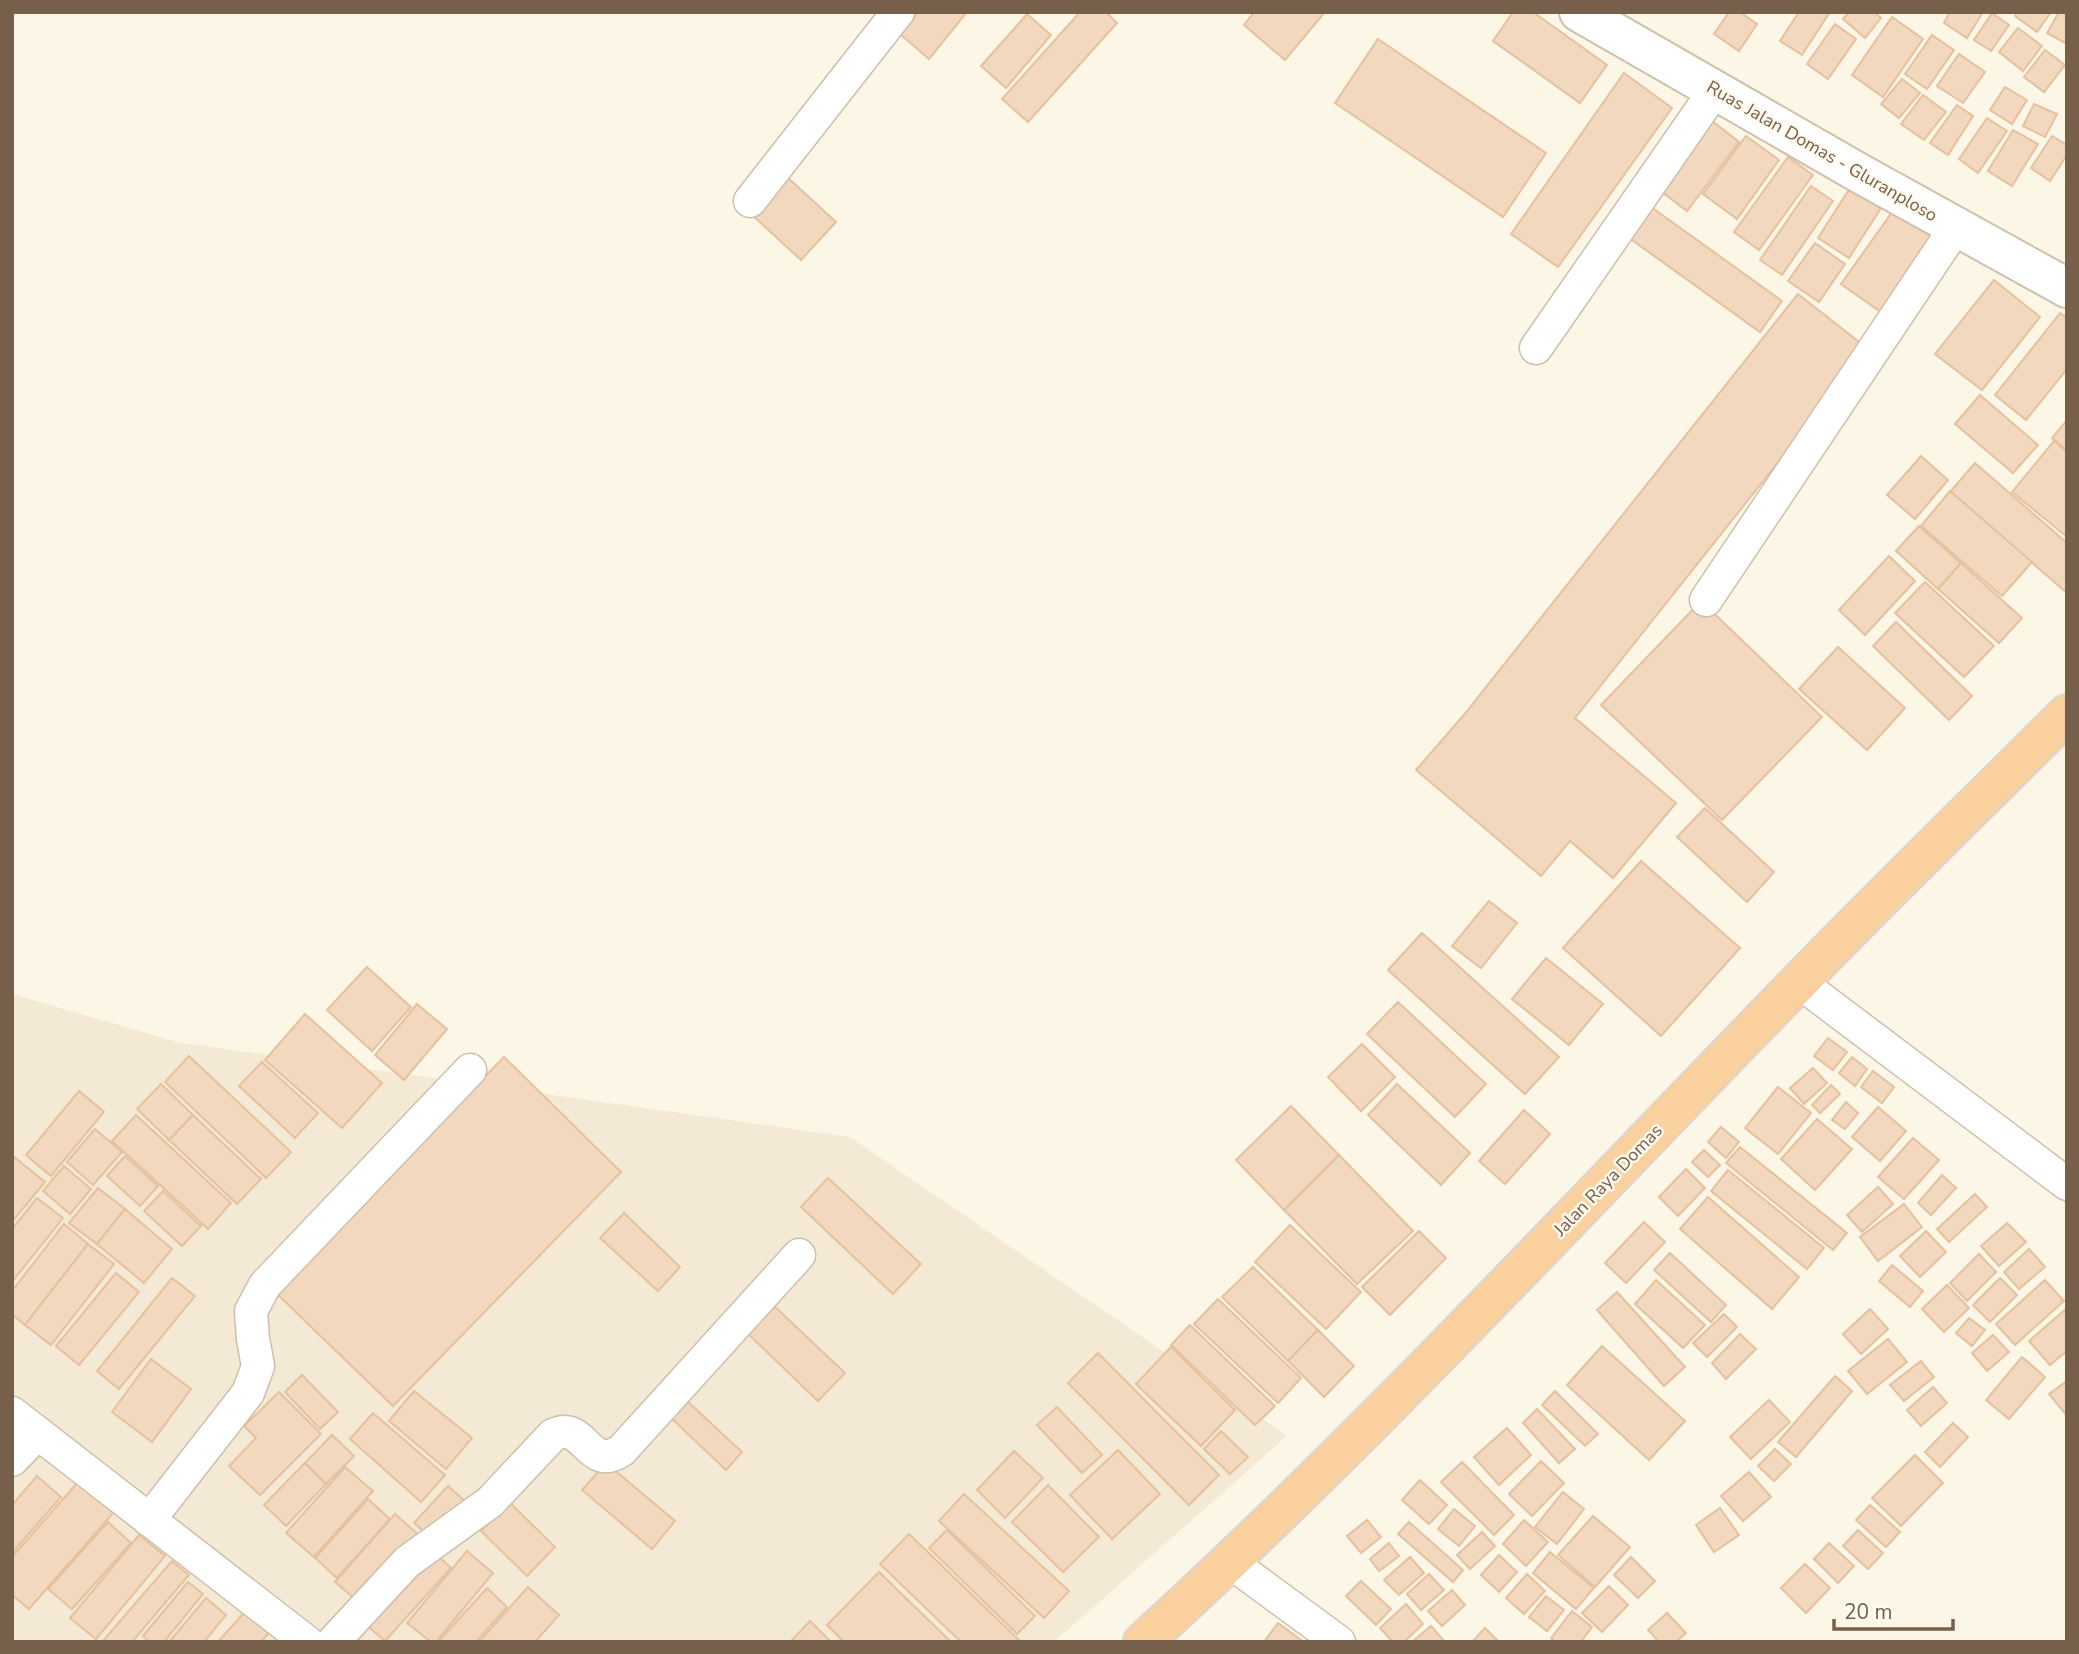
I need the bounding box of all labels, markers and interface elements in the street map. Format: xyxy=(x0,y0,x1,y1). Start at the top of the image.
street label: Ruas Jalan Domas - Gluranploso xyxy=(1702,75,1942,227)
street label: Jalan Raya Domas xyxy=(1548,1119,1668,1242)
scale bar xyxy=(1834,1588,1953,1632)
text: 20 m xyxy=(1844,1598,1893,1626)

